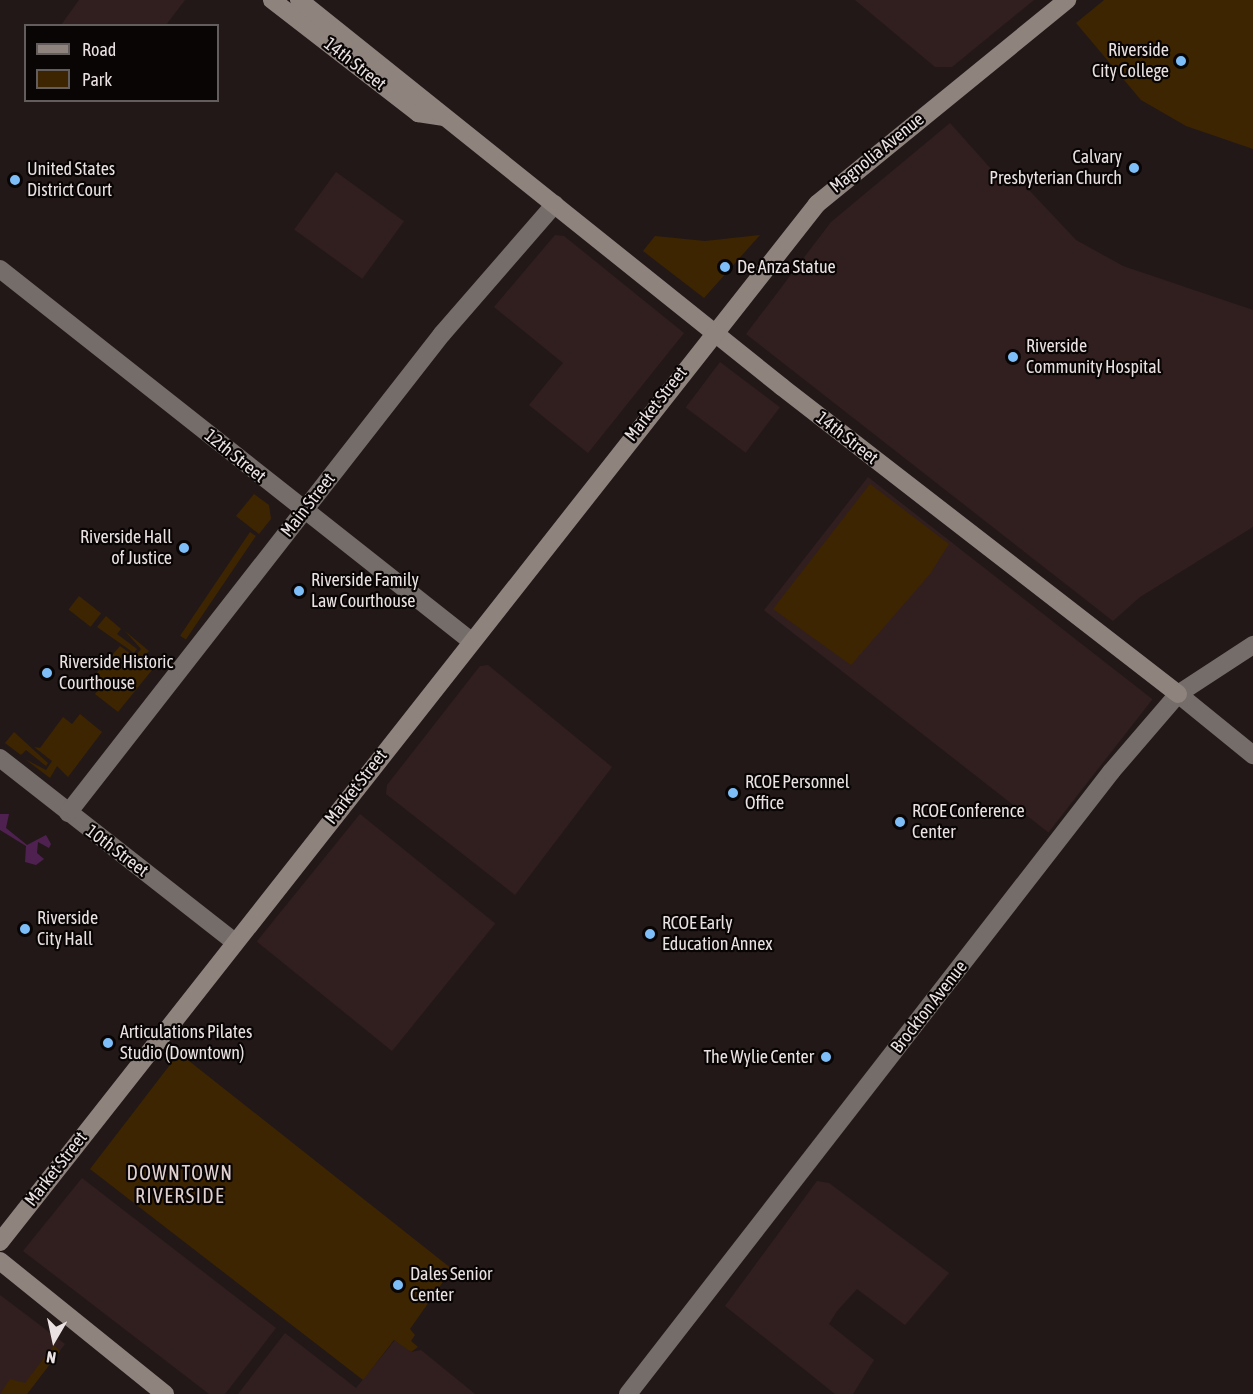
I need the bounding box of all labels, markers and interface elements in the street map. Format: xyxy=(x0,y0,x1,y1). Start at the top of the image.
legend xyxy=(24,24,219,102)
street label: 14th Street xyxy=(320,33,390,95)
text: Road xyxy=(82,39,116,60)
place label: Riverside City College xyxy=(1092,40,1169,82)
marker: Riverside City College xyxy=(1174,54,1188,68)
text: Park xyxy=(82,69,112,90)
street label: Magnolia Avenue xyxy=(826,108,928,198)
place label: Calvary Presbyterian Church xyxy=(989,147,1122,190)
place label: United States District Court xyxy=(27,159,115,201)
marker: Calvary Presbyterian Church xyxy=(1127,161,1141,175)
marker: United States District Court xyxy=(8,173,22,187)
place label: De Anza Statue xyxy=(737,256,836,278)
marker: De Anza Statue xyxy=(718,260,732,274)
place label: Riverside Community Hospital xyxy=(1026,336,1161,378)
marker: Riverside Community Hospital xyxy=(1004,348,1022,366)
street label: Market Street xyxy=(620,362,692,446)
street label: 14th Street xyxy=(812,407,882,469)
street label: 12th Street xyxy=(200,425,270,487)
street label: Main Street xyxy=(276,469,340,541)
place label: Riverside Hall of Justice xyxy=(80,527,172,570)
marker: Riverside Hall of Justice xyxy=(177,541,191,555)
place label: Riverside Family Law Courthouse xyxy=(311,570,419,612)
marker: Riverside Family Law Courthouse xyxy=(292,584,306,598)
place label: Riverside Historic Courthouse xyxy=(59,652,173,694)
marker: Riverside Historic Courthouse xyxy=(40,666,54,680)
street label: Market Street xyxy=(320,745,392,829)
place label: RCOE Personnel Office xyxy=(745,772,850,814)
marker: RCOE Personnel Office xyxy=(726,786,740,800)
place label: RCOE Conference Center xyxy=(912,801,1025,844)
marker: RCOE Conference Center xyxy=(893,815,907,829)
street label: 10th Street xyxy=(81,820,153,882)
place label: Riverside City Hall xyxy=(37,908,98,950)
place label: RCOE Early Education Annex xyxy=(662,913,772,956)
marker: Riverside City Hall xyxy=(18,922,32,936)
marker: RCOE Early Education Annex xyxy=(643,927,657,941)
street label: Brockton Avenue xyxy=(886,956,972,1058)
place label: Articulations Pilates Studio (Downtown) xyxy=(120,1022,252,1064)
marker: Articulations Pilates Studio (Downtown) xyxy=(101,1036,115,1050)
place label: The Wylie Center xyxy=(704,1046,814,1068)
marker: The Wylie Center xyxy=(819,1050,833,1064)
street label: Market Street xyxy=(20,1127,92,1211)
district label: DOWNTOWN RIVERSIDE xyxy=(126,1160,234,1207)
place label: Dales Senior Center xyxy=(410,1264,492,1306)
marker: Dales Senior Center xyxy=(391,1278,405,1292)
north arrow xyxy=(24,1310,84,1370)
text: N xyxy=(45,1348,57,1367)

